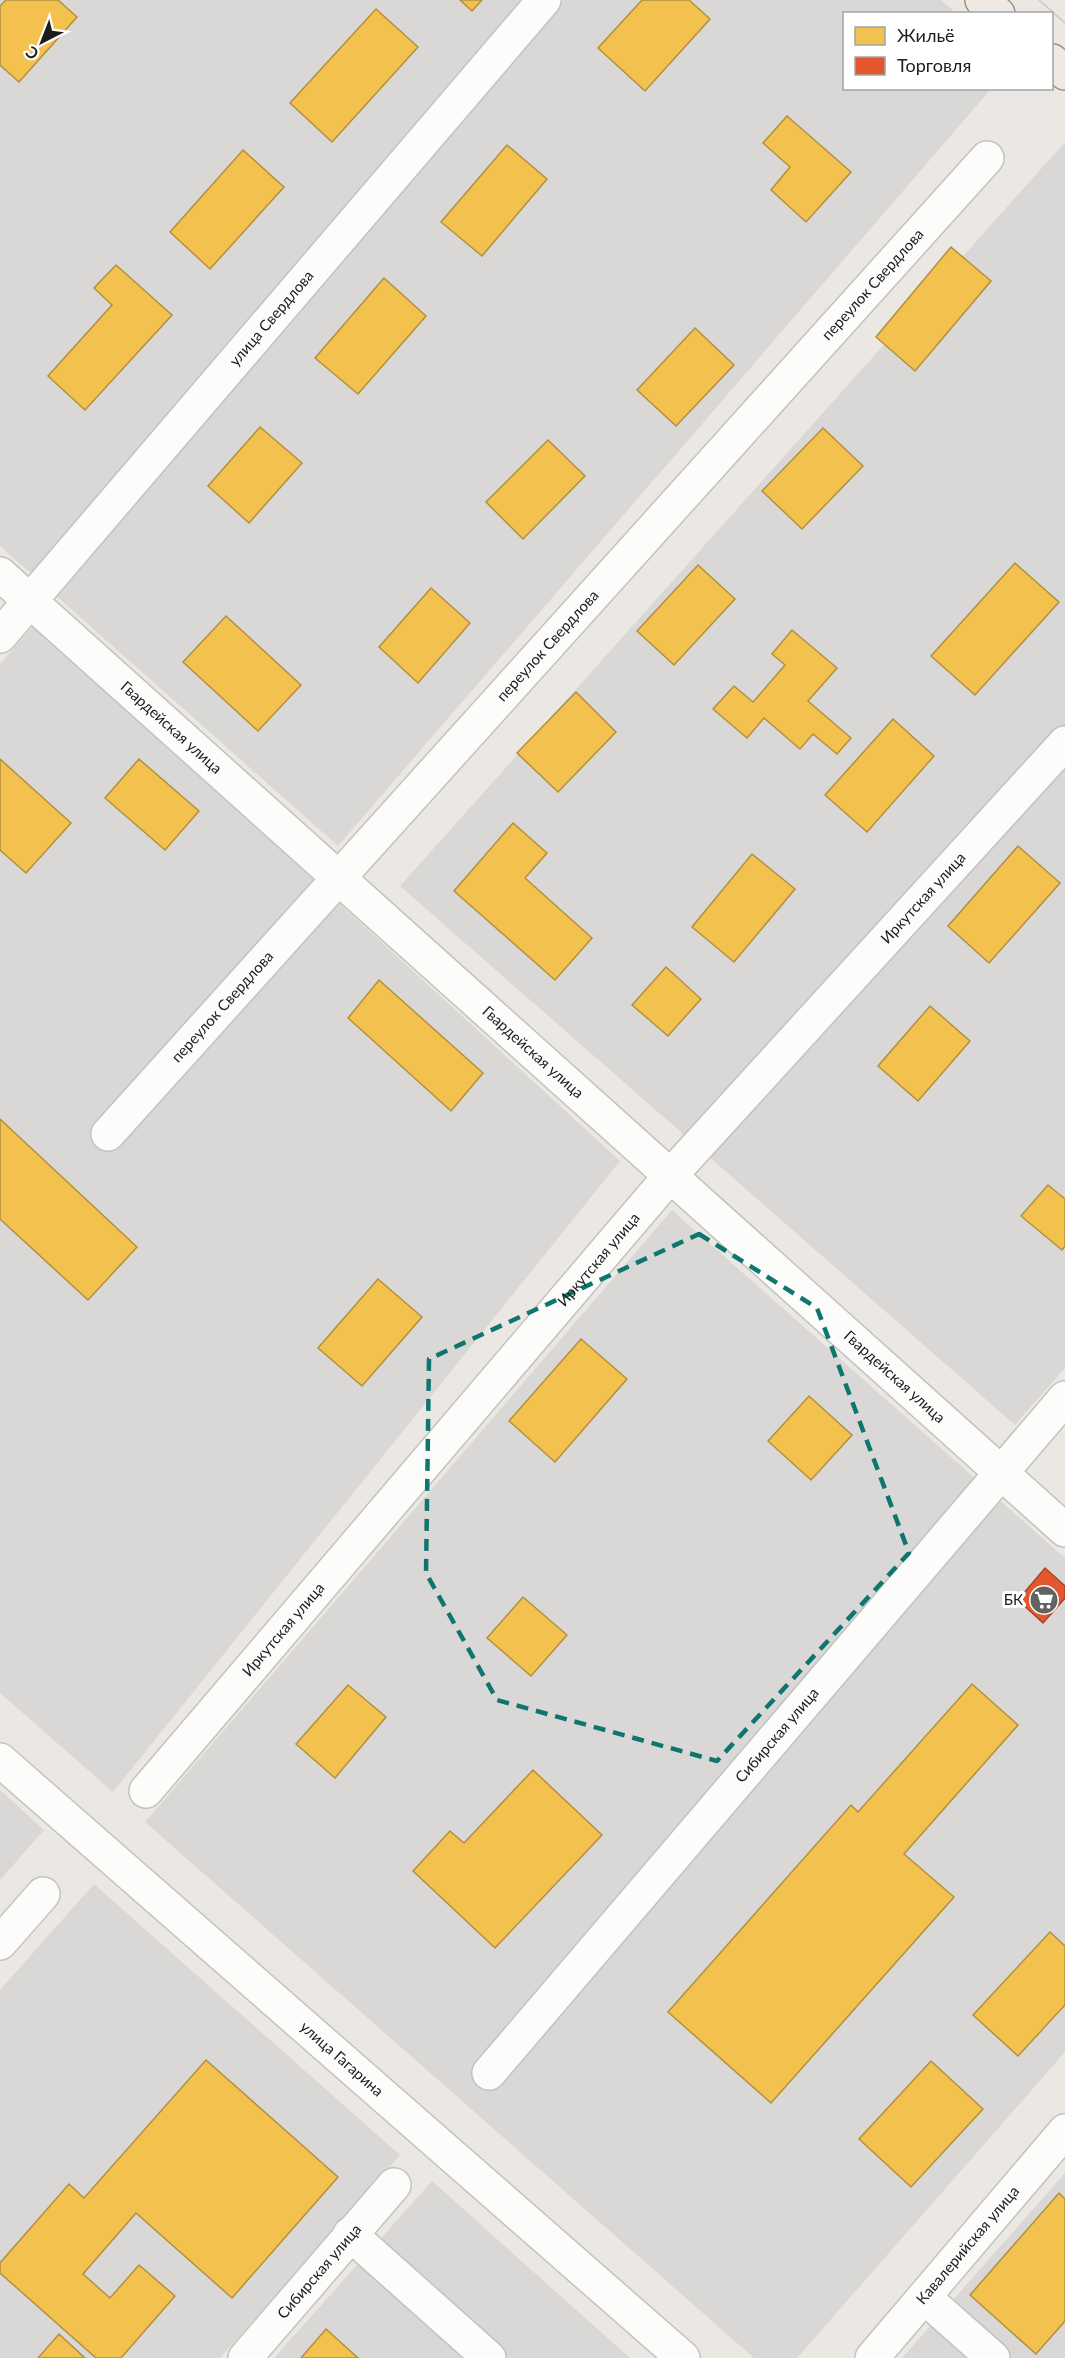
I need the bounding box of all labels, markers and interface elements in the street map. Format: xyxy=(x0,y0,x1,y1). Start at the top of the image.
north arrow xyxy=(12,12,72,72)
legend xyxy=(843,12,1053,90)
text: Жильё xyxy=(897,24,955,46)
text: С xyxy=(21,43,42,64)
text: Торговля xyxy=(897,54,971,76)
street label: переулок Свердлова xyxy=(817,225,927,343)
street label: улица Свердлова xyxy=(225,266,317,369)
street label: переулок Свердлова xyxy=(492,586,602,704)
street label: Гвардейская улица xyxy=(118,677,226,777)
street label: Иркутская улица xyxy=(877,848,969,947)
street label: переулок Свердлова xyxy=(167,947,276,1066)
street label: Гвардейская улица xyxy=(479,1002,588,1102)
street label: Иркутская улица xyxy=(553,1209,643,1309)
street label: Гвардейская улица xyxy=(841,1326,949,1426)
street label: Иркутская улица xyxy=(238,1579,328,1679)
supermarket icon: БК xyxy=(1028,1584,1060,1616)
place label: БК xyxy=(1004,1590,1023,1608)
street label: Сибирская улица xyxy=(731,1683,822,1786)
street label: улица Гагарина xyxy=(297,2017,388,2100)
street label: Кавалерийская улица xyxy=(912,2182,1022,2307)
street label: Сибирская улица xyxy=(273,2220,364,2322)

